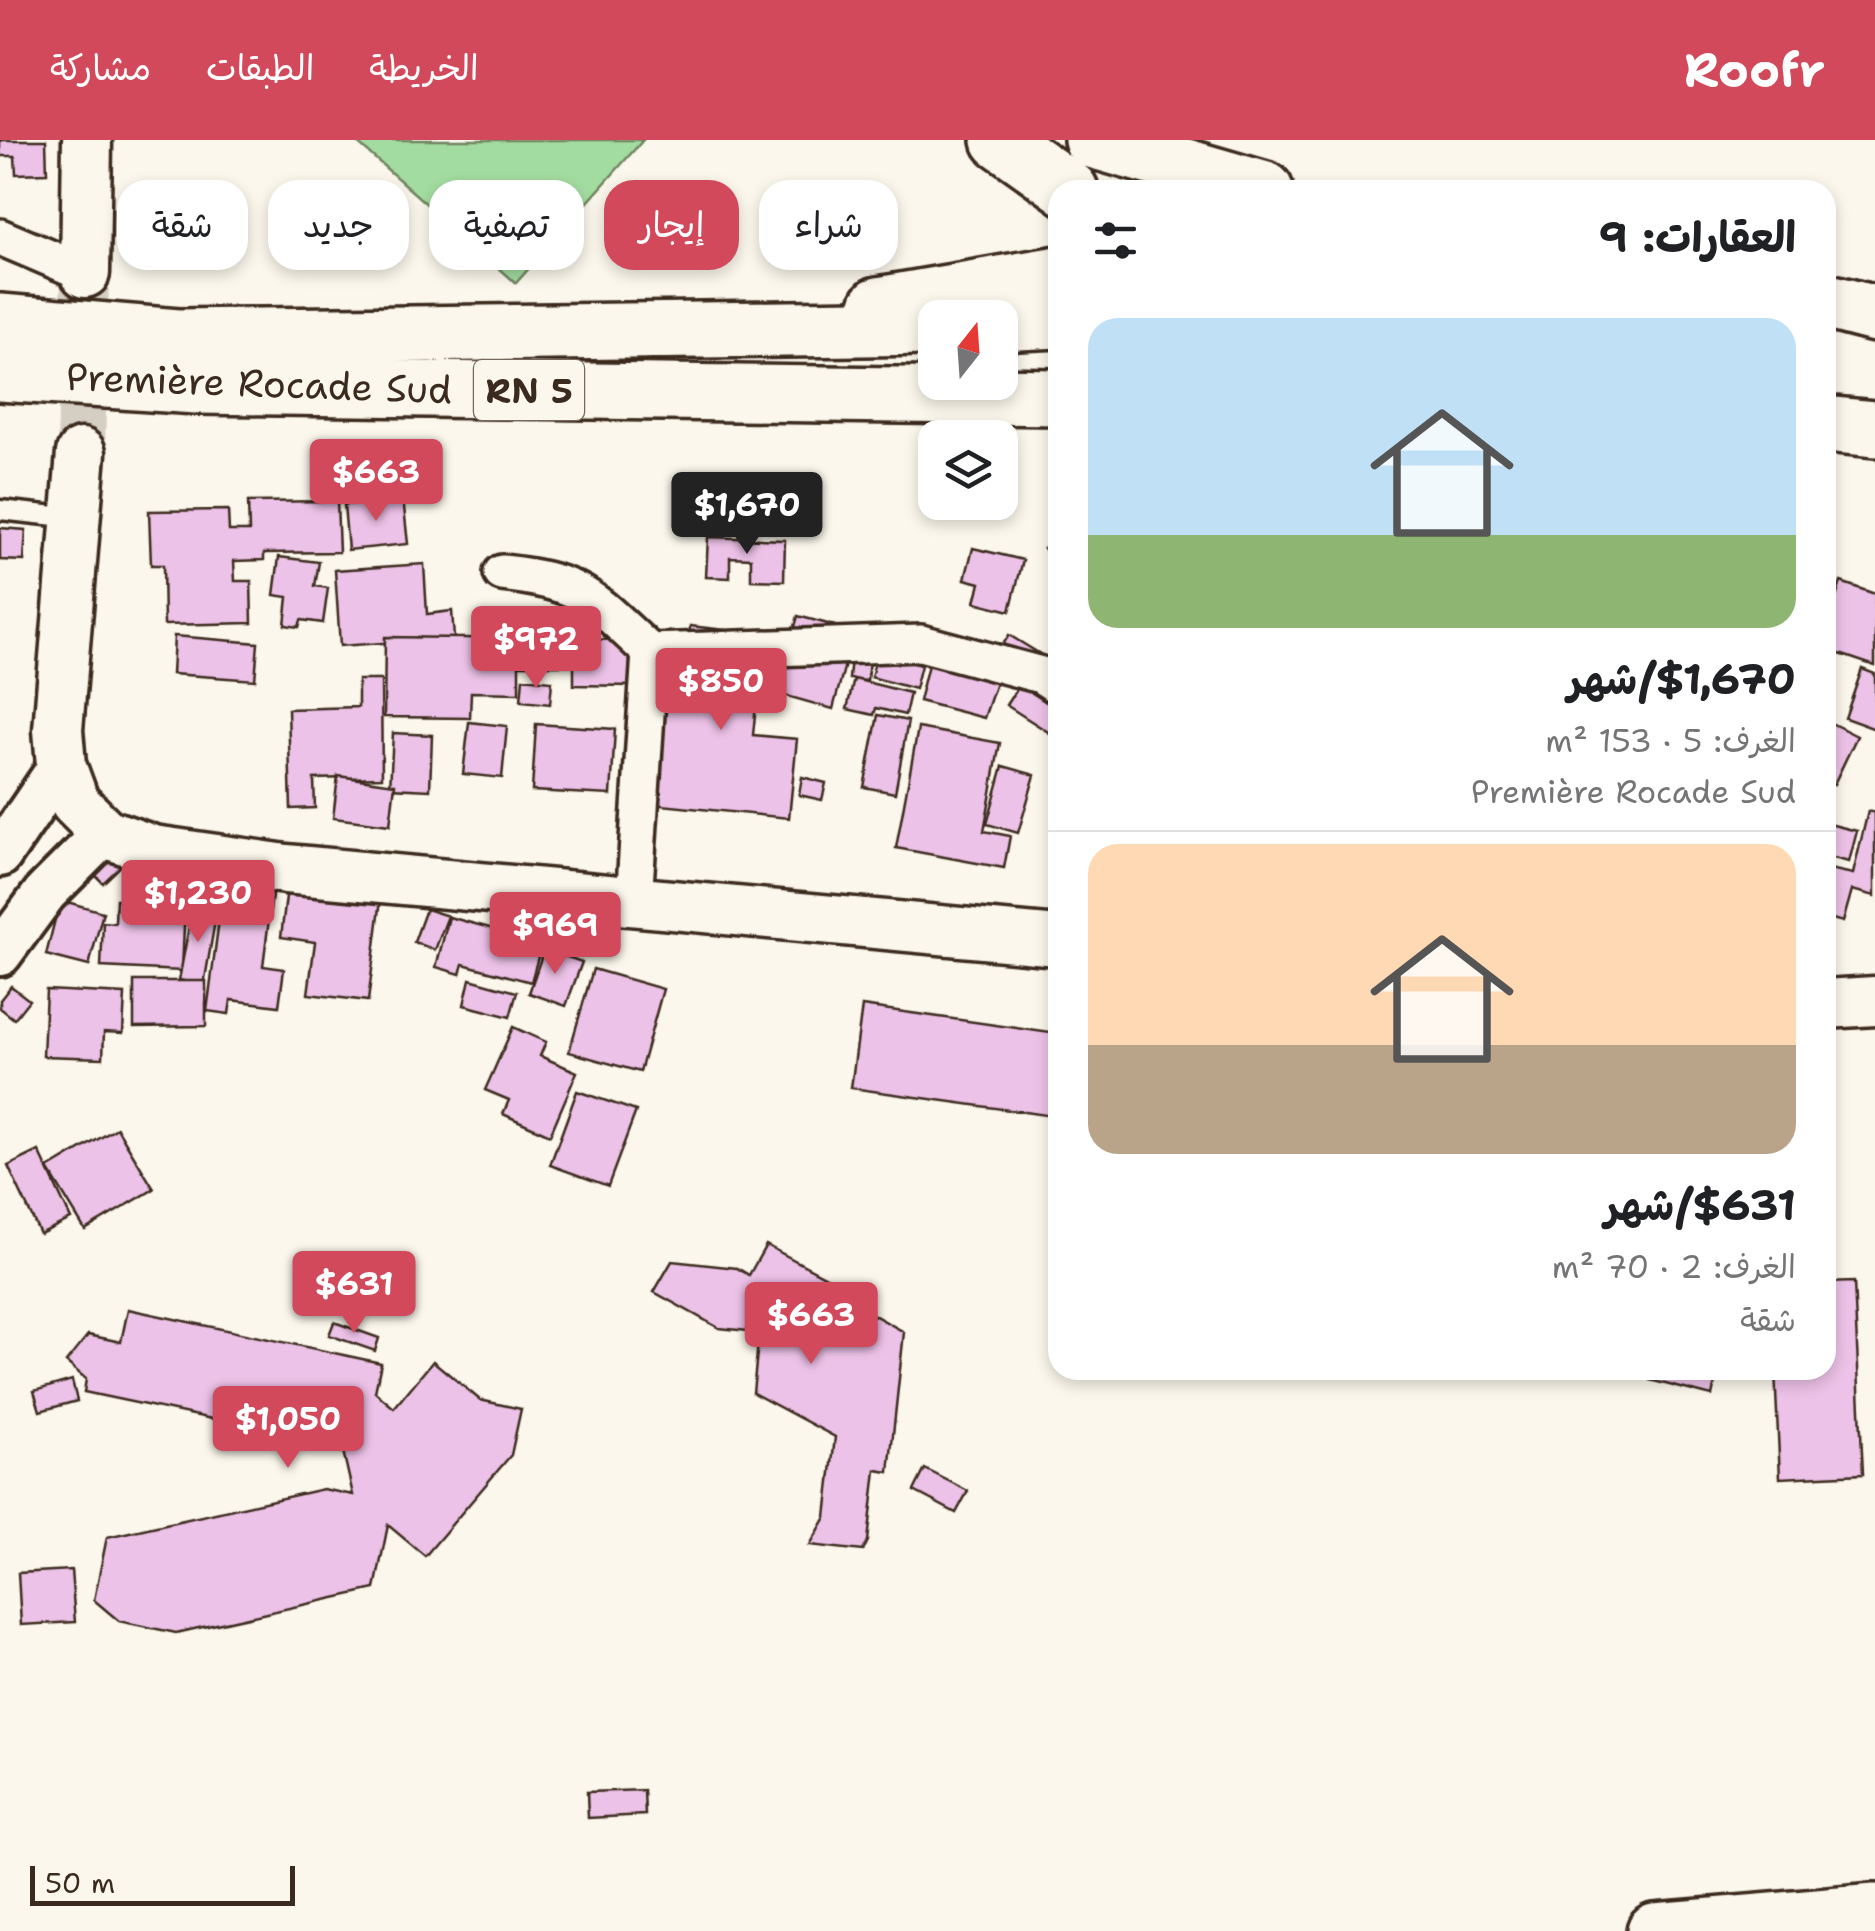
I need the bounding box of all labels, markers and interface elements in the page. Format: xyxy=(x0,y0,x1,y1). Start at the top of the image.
text: Roofr xyxy=(1684,38,1825,102)
text: مشاركة xyxy=(50,44,151,91)
text: الطبقات xyxy=(206,44,314,91)
text: الخريطة xyxy=(369,44,479,91)
chip: شقة xyxy=(117,180,248,270)
chip: جديد xyxy=(268,180,409,270)
chip: تصفية xyxy=(429,180,584,270)
chip: إيجار xyxy=(604,180,739,270)
chip: شراء xyxy=(759,180,898,270)
text: العقارات: 9 xyxy=(1598,209,1796,265)
icon: filters xyxy=(1088,213,1143,268)
north arrow xyxy=(918,300,1018,400)
map controls xyxy=(918,300,1018,520)
street label: Première Rocade Sud xyxy=(65,351,453,415)
road number: RN 5 xyxy=(474,360,584,420)
icon: home xyxy=(1352,383,1532,563)
button: layers xyxy=(918,420,1018,520)
pin: $663 xyxy=(317,439,435,524)
text: $663 xyxy=(332,450,420,493)
pin: $1,670 xyxy=(666,472,828,557)
text: $1,670 xyxy=(693,483,801,526)
pin: $972 xyxy=(477,606,595,691)
text: $972 xyxy=(493,617,579,660)
pin: $850 xyxy=(662,648,780,733)
text: $1,670/شهر xyxy=(1567,651,1796,707)
text: $850 xyxy=(678,659,764,702)
text: الغرف: 5 · 153 m² xyxy=(1545,719,1796,762)
text: Première Rocade Sud xyxy=(1471,770,1796,813)
pin: $1,230 xyxy=(117,860,279,945)
text: $1,230 xyxy=(143,871,253,914)
pin: $969 xyxy=(496,892,614,977)
text: $969 xyxy=(512,903,598,946)
icon: home xyxy=(1352,909,1532,1089)
text: $631/شهر xyxy=(1604,1177,1796,1233)
text: الغرف: 2 · 70 m² xyxy=(1552,1245,1796,1288)
pin: $631 xyxy=(295,1251,413,1336)
text: $631 xyxy=(315,1262,393,1305)
pin: $663 xyxy=(752,1282,870,1367)
text: $663 xyxy=(767,1293,855,1336)
text: شقة xyxy=(1740,1298,1796,1341)
pin: $1,050 xyxy=(207,1386,369,1471)
text: $1,050 xyxy=(235,1397,341,1440)
scale bar xyxy=(30,1861,295,1906)
text: 50 m xyxy=(45,1864,115,1902)

